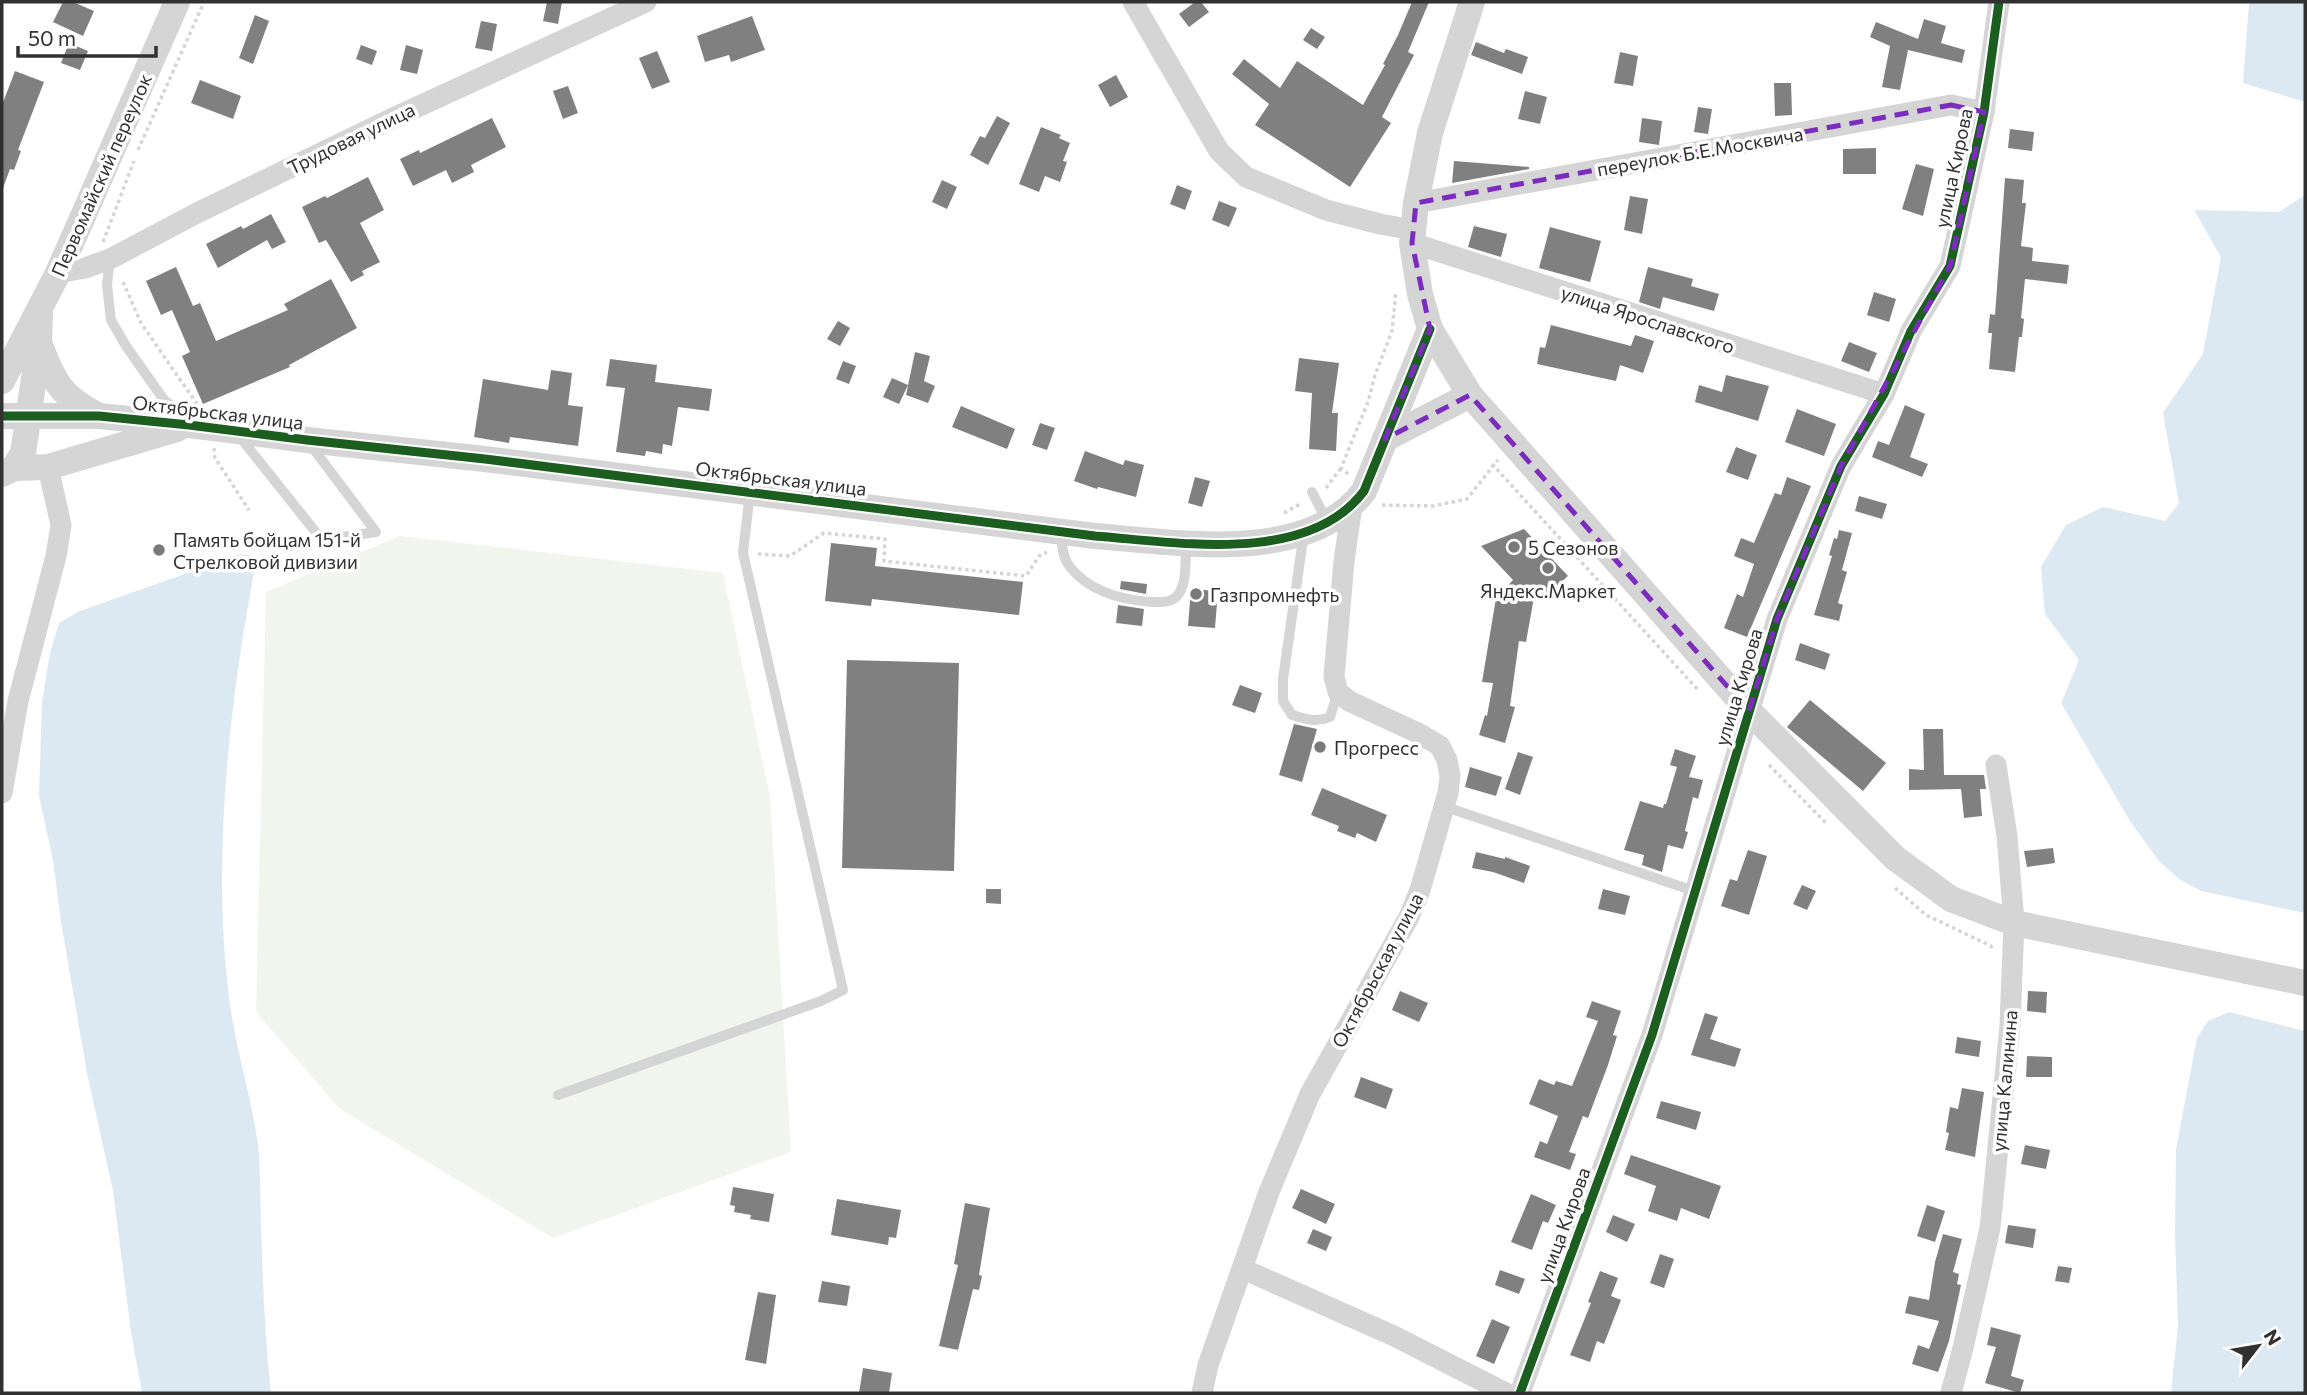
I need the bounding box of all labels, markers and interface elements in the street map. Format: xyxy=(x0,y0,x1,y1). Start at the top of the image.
scale bar xyxy=(18,14,156,58)
text: 50 m xyxy=(28,25,76,50)
street label: Первомайский переулок xyxy=(46,70,156,280)
street label: Трудовая улица xyxy=(284,97,418,179)
street label: улица Кирова xyxy=(1929,106,1977,230)
street label: переулок Б.Е.Москвича xyxy=(1595,122,1805,180)
street label: улица Ярославского xyxy=(1558,280,1738,358)
street label: Октябрьская улица xyxy=(131,390,305,434)
street label: Октябрьская улица xyxy=(694,456,868,500)
place label: Память бойцам 151-й Стрелковой дивизии xyxy=(173,528,361,573)
place label: 5 Сезонов xyxy=(1528,536,1618,559)
marker: 5 Сезонов xyxy=(1506,539,1522,555)
marker: Память бойцам 151-й Стрелковой дивизии xyxy=(151,542,167,558)
marker: Яндекс.Маркет xyxy=(1540,560,1556,576)
place label: Яндекс.Маркет xyxy=(1480,579,1616,602)
place label: Газпромнефть xyxy=(1210,583,1340,606)
marker: Газпромнефть xyxy=(1188,586,1204,602)
street label: улица Кирова xyxy=(1709,625,1767,749)
place label: Прогресс xyxy=(1334,736,1419,759)
marker: Прогресс xyxy=(1312,739,1328,755)
street label: Октябрьская улица xyxy=(1326,889,1428,1051)
street label: улица Калинина xyxy=(1986,1009,2022,1153)
street label: улица Кирова xyxy=(1531,1164,1595,1286)
north arrow xyxy=(2223,1311,2293,1381)
text: N xyxy=(2259,1325,2287,1349)

